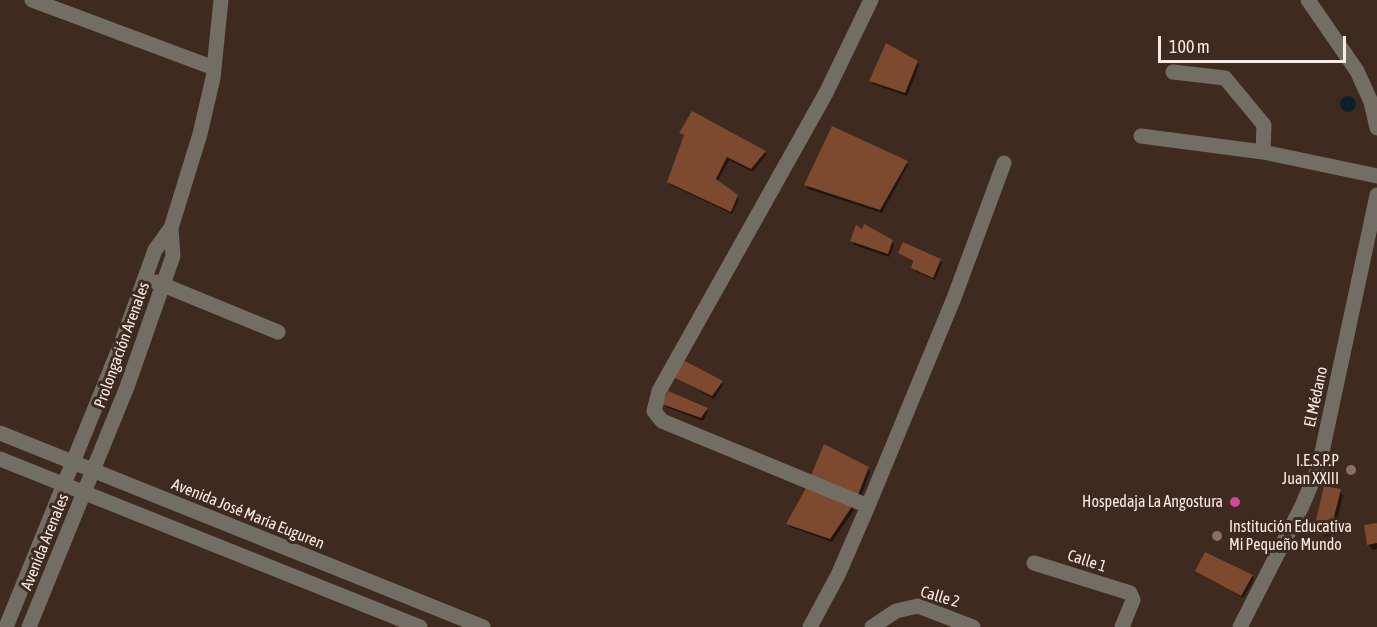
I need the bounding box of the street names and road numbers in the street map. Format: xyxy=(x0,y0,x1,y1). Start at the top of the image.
street label: Prolongación Arenales xyxy=(90,279,154,411)
street label: El Médano xyxy=(1300,365,1332,429)
street label: Avenida José María Euguren xyxy=(169,475,327,553)
street label: Avenida Arenales xyxy=(17,491,73,593)
street label: Calle 1 xyxy=(1065,546,1109,576)
street label: Calle 2 xyxy=(918,582,962,612)

